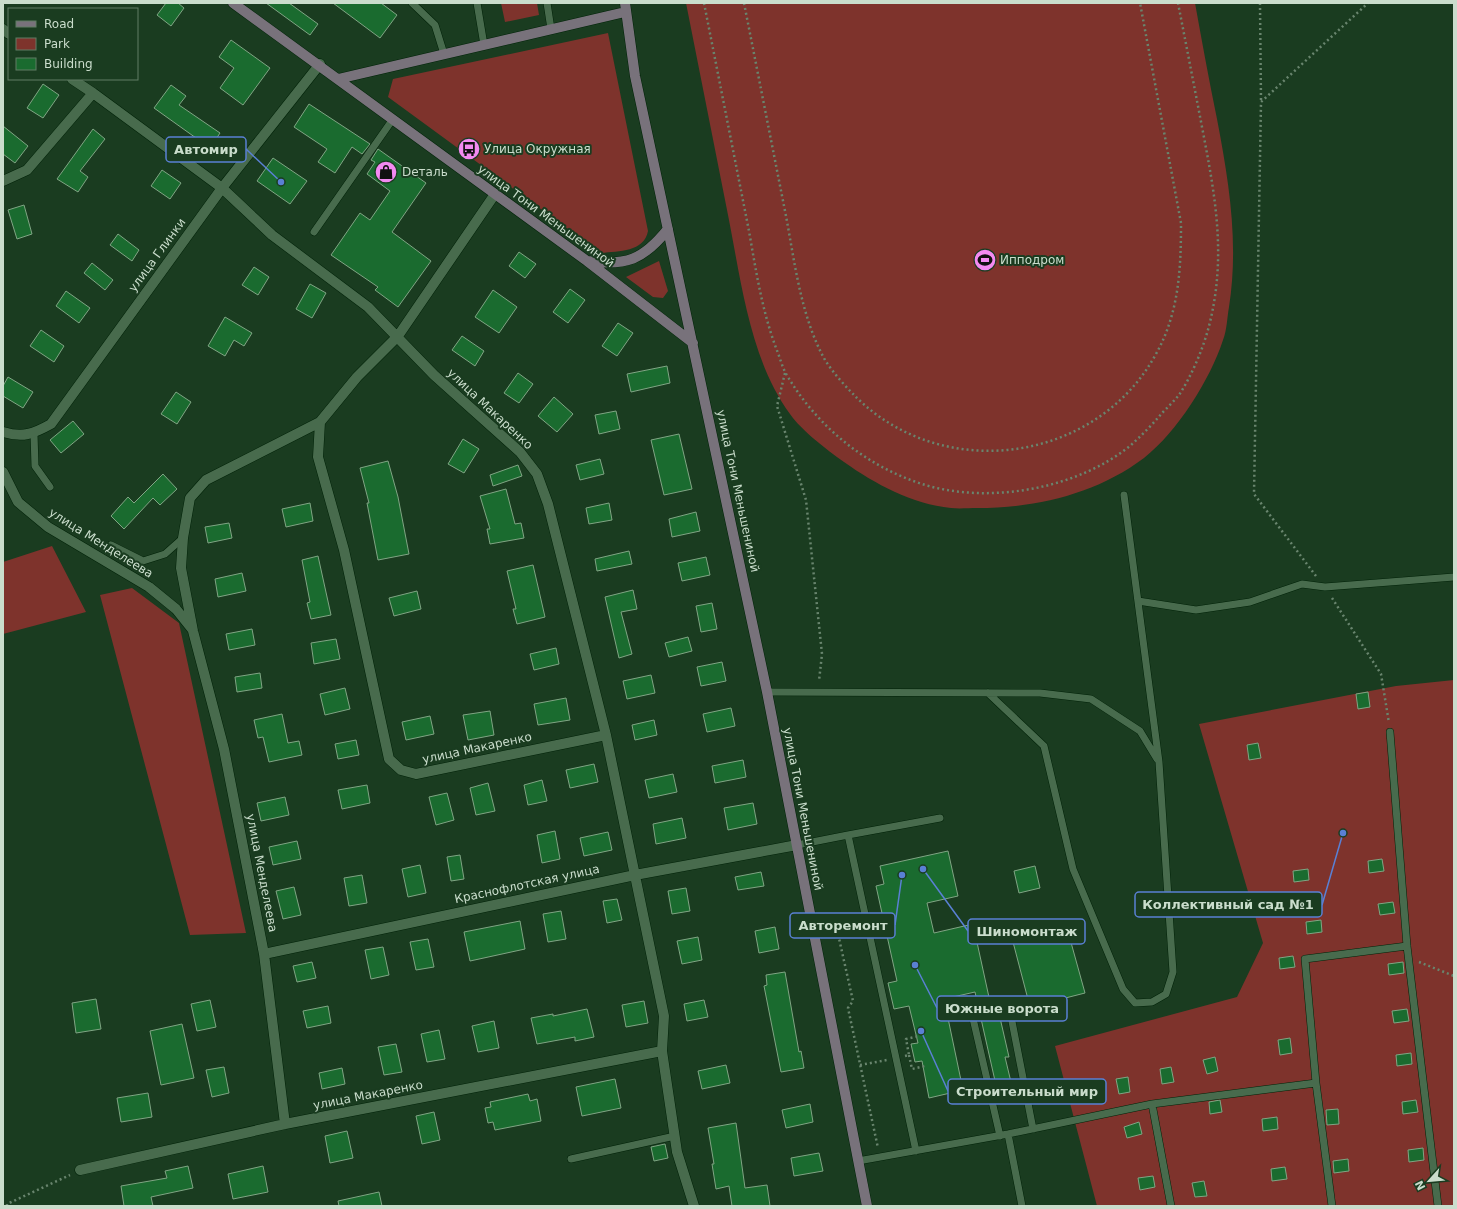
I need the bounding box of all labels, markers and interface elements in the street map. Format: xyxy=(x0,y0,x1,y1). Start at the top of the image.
legend xyxy=(8,8,138,80)
text: Road xyxy=(44,17,74,31)
text: Park xyxy=(44,37,70,51)
text: Building xyxy=(44,57,93,71)
bus stop icon: Улица Окружная xyxy=(456,136,482,162)
callout: Автомир xyxy=(166,137,246,162)
text: Автомир xyxy=(174,142,238,157)
place label: Улица Окружная xyxy=(484,142,591,156)
shop icon: Dеталь xyxy=(373,159,399,185)
street label: улица Тони Меньшениной xyxy=(475,162,617,270)
place label: Dеталь xyxy=(402,165,448,179)
street label: улица Глинки xyxy=(126,215,188,295)
sports icon: Ипподром xyxy=(972,247,998,273)
place label: Ипподром xyxy=(1000,253,1064,267)
street label: улица Макаренко xyxy=(444,366,536,452)
street label: улица Тони Меньшениной xyxy=(714,409,762,573)
street label: улица Менделеева xyxy=(46,505,156,581)
street label: улица Тони Меньшениной xyxy=(780,726,826,892)
street label: улица Макаренко xyxy=(421,730,533,766)
street label: улица Менделеева xyxy=(244,813,280,933)
street label: Краснофлотская улица xyxy=(453,862,601,906)
callout: Коллективный сад №1 xyxy=(1135,892,1322,917)
text: Коллективный сад №1 xyxy=(1142,897,1314,912)
callout: Авторемонт xyxy=(790,913,895,938)
text: Авторемонт xyxy=(799,918,888,933)
callout: Шиномонтаж xyxy=(968,919,1085,944)
text: Шиномонтаж xyxy=(977,924,1077,939)
callout: Южные ворота xyxy=(937,996,1067,1021)
text: Южные ворота xyxy=(945,1001,1059,1016)
street label: улица Макаренко xyxy=(312,1077,424,1113)
callout: Строительный мир xyxy=(948,1079,1106,1104)
text: Строительный мир xyxy=(956,1084,1098,1099)
north arrow xyxy=(1409,1161,1449,1201)
text: N xyxy=(1413,1178,1428,1192)

